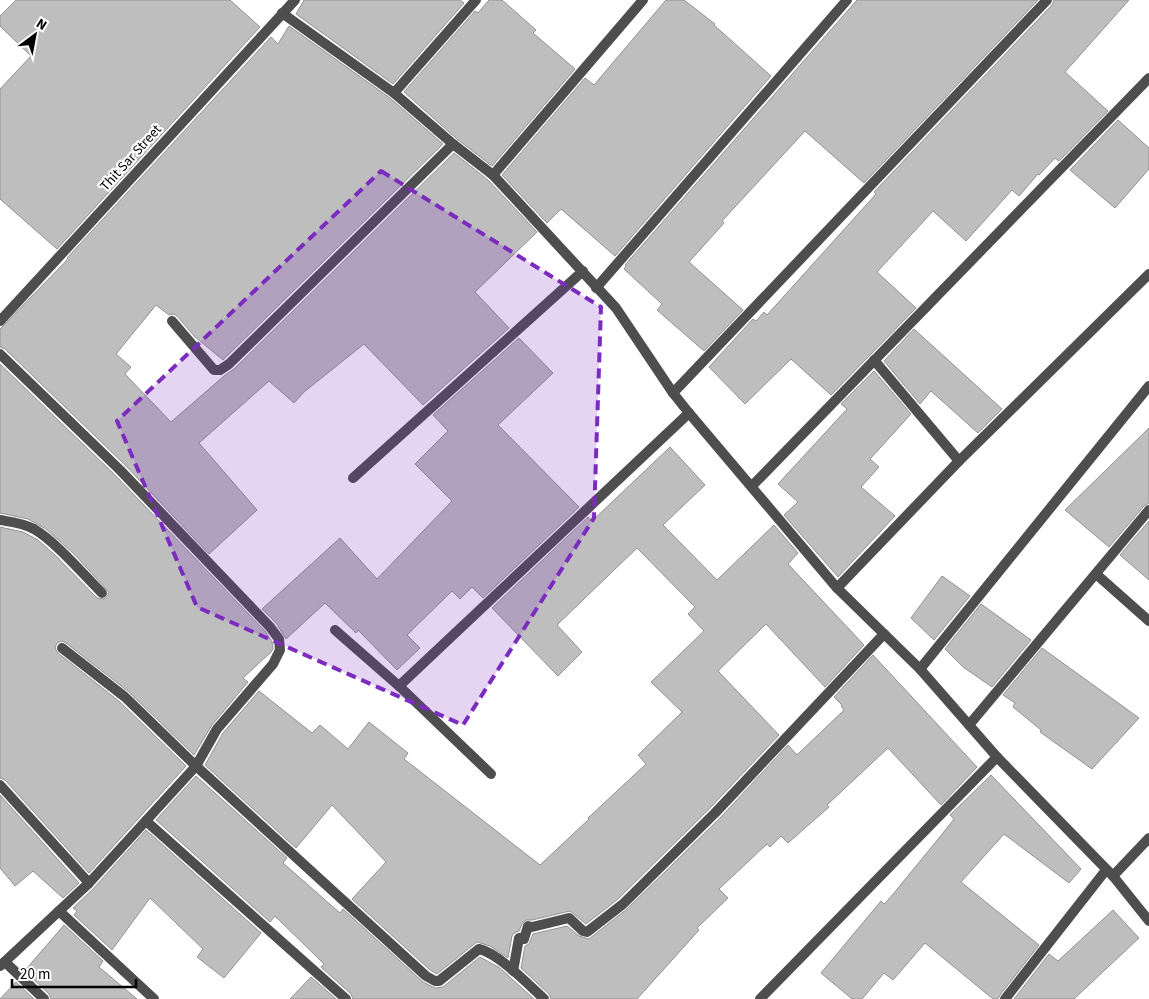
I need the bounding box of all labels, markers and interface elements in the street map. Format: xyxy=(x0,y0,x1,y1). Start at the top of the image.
north arrow xyxy=(10,10,60,60)
text: N xyxy=(32,14,51,36)
street label: Thit Sar Street xyxy=(96,120,166,196)
scale bar xyxy=(12,956,136,988)
text: 20 m xyxy=(20,964,50,985)

